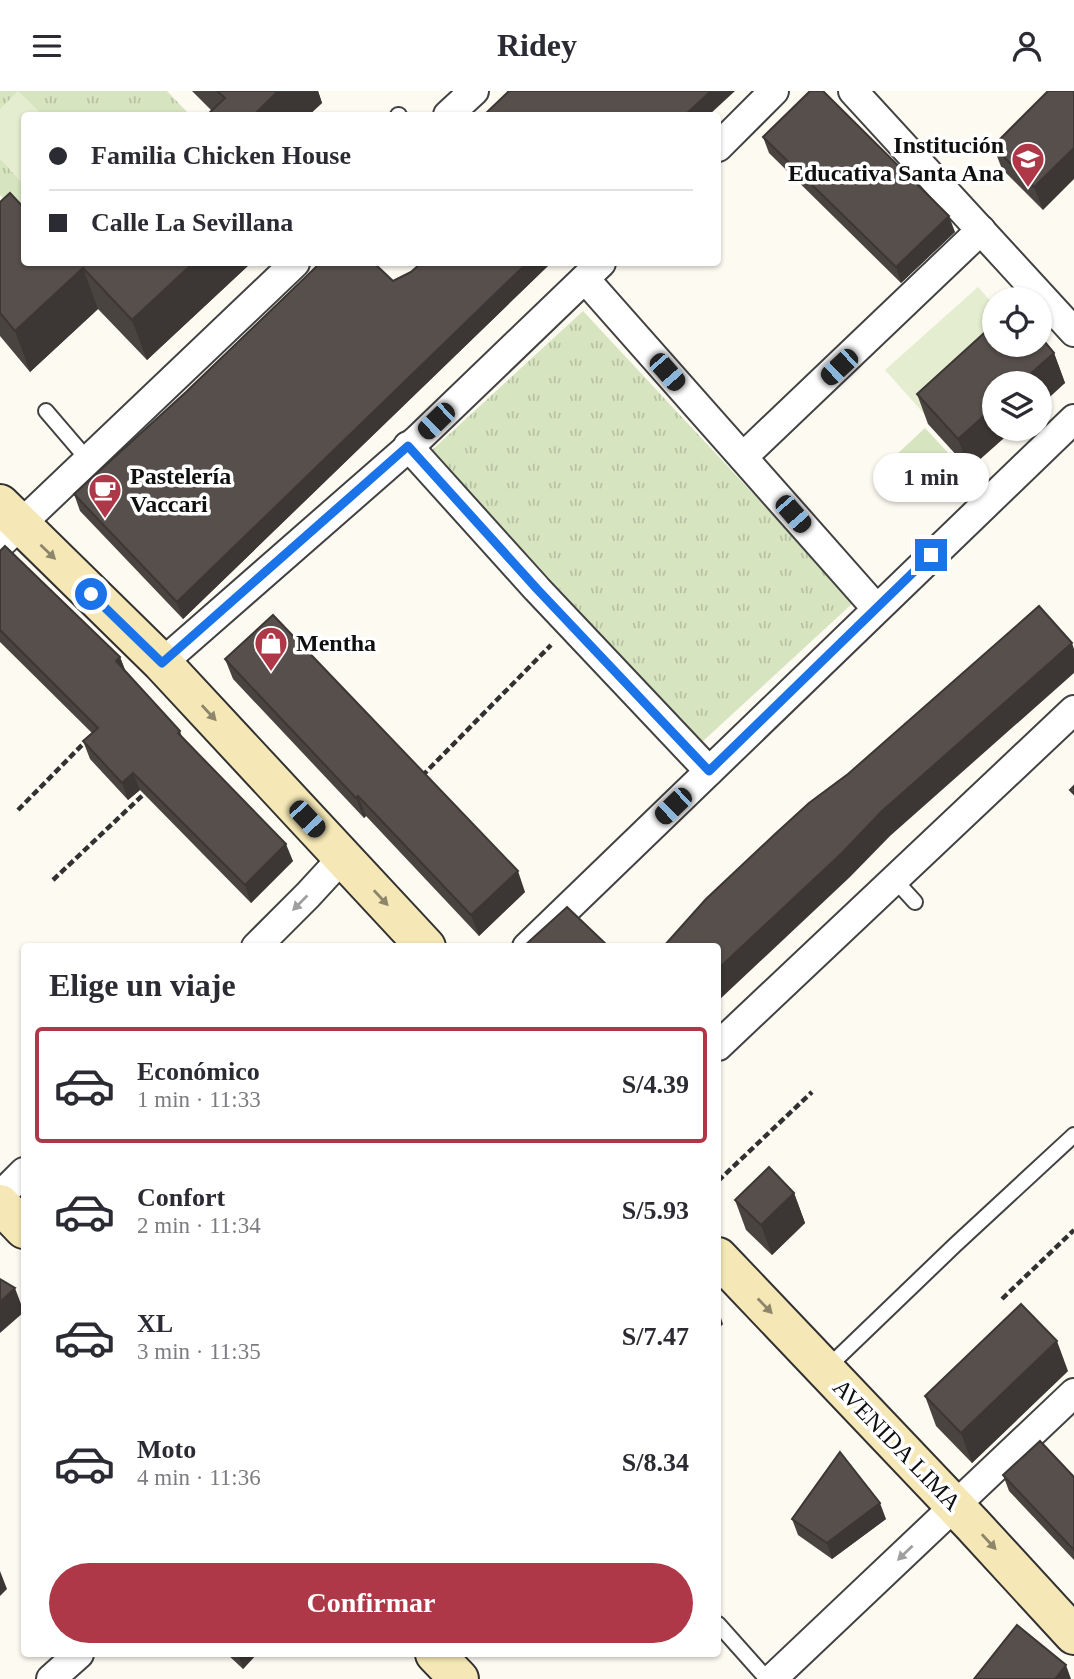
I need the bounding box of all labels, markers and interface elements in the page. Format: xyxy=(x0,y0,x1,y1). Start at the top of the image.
icon: menu xyxy=(28,27,66,65)
text: Ridey xyxy=(497,27,577,63)
icon: person xyxy=(1008,27,1046,65)
place label: Institución Educativa Santa Ana xyxy=(788,132,1004,186)
school or university icon: Institución Educativa Santa Ana xyxy=(1009,140,1047,189)
text: Familia Chicken House xyxy=(91,141,351,170)
text: Calle La Sevillana xyxy=(91,208,293,237)
map controls xyxy=(982,287,1052,441)
button: locate xyxy=(982,287,1052,357)
car xyxy=(817,345,862,389)
car xyxy=(646,349,689,395)
button: layers xyxy=(982,371,1052,441)
car xyxy=(414,399,459,443)
callout: 1 min xyxy=(873,454,989,503)
place label: Pastelería Vaccari xyxy=(130,463,231,517)
text: 1 min xyxy=(903,465,959,490)
cafe icon: Pastelería Vaccari xyxy=(86,471,124,520)
car xyxy=(772,491,815,537)
route end xyxy=(915,539,947,571)
one-way arrow xyxy=(39,544,56,560)
route start xyxy=(75,578,107,610)
shop icon: Mentha xyxy=(252,624,290,673)
place label: Mentha xyxy=(296,630,376,656)
one-way arrow xyxy=(200,704,216,721)
car xyxy=(651,784,696,828)
car xyxy=(285,796,330,842)
one-way arrow xyxy=(372,889,388,906)
one-way arrow xyxy=(293,894,309,911)
text: Elige un viaje xyxy=(49,967,236,1003)
icon: car xyxy=(53,1054,116,1117)
text: Económico xyxy=(137,1057,260,1086)
text: S/4.39 xyxy=(622,1070,689,1099)
text: 1 min · 11:33 xyxy=(137,1087,261,1112)
icon: car xyxy=(53,1180,116,1243)
text: Confort xyxy=(137,1183,225,1212)
text: S/5.93 xyxy=(622,1196,689,1225)
text: 2 min · 11:34 xyxy=(137,1213,261,1238)
one-way arrow xyxy=(756,1298,773,1315)
icon: car xyxy=(53,1306,116,1369)
text: XL xyxy=(137,1309,173,1338)
text: S/7.47 xyxy=(622,1322,689,1351)
text: 3 min · 11:35 xyxy=(137,1339,261,1364)
street label: AVENIDA LIMA xyxy=(828,1374,967,1516)
icon: car xyxy=(53,1432,116,1495)
text: Moto xyxy=(137,1435,196,1464)
text: S/8.34 xyxy=(622,1448,689,1477)
text: 4 min · 11:36 xyxy=(137,1465,261,1490)
one-way arrow xyxy=(981,1533,997,1551)
one-way arrow xyxy=(897,1544,914,1560)
button: Confirmar xyxy=(49,1563,693,1643)

